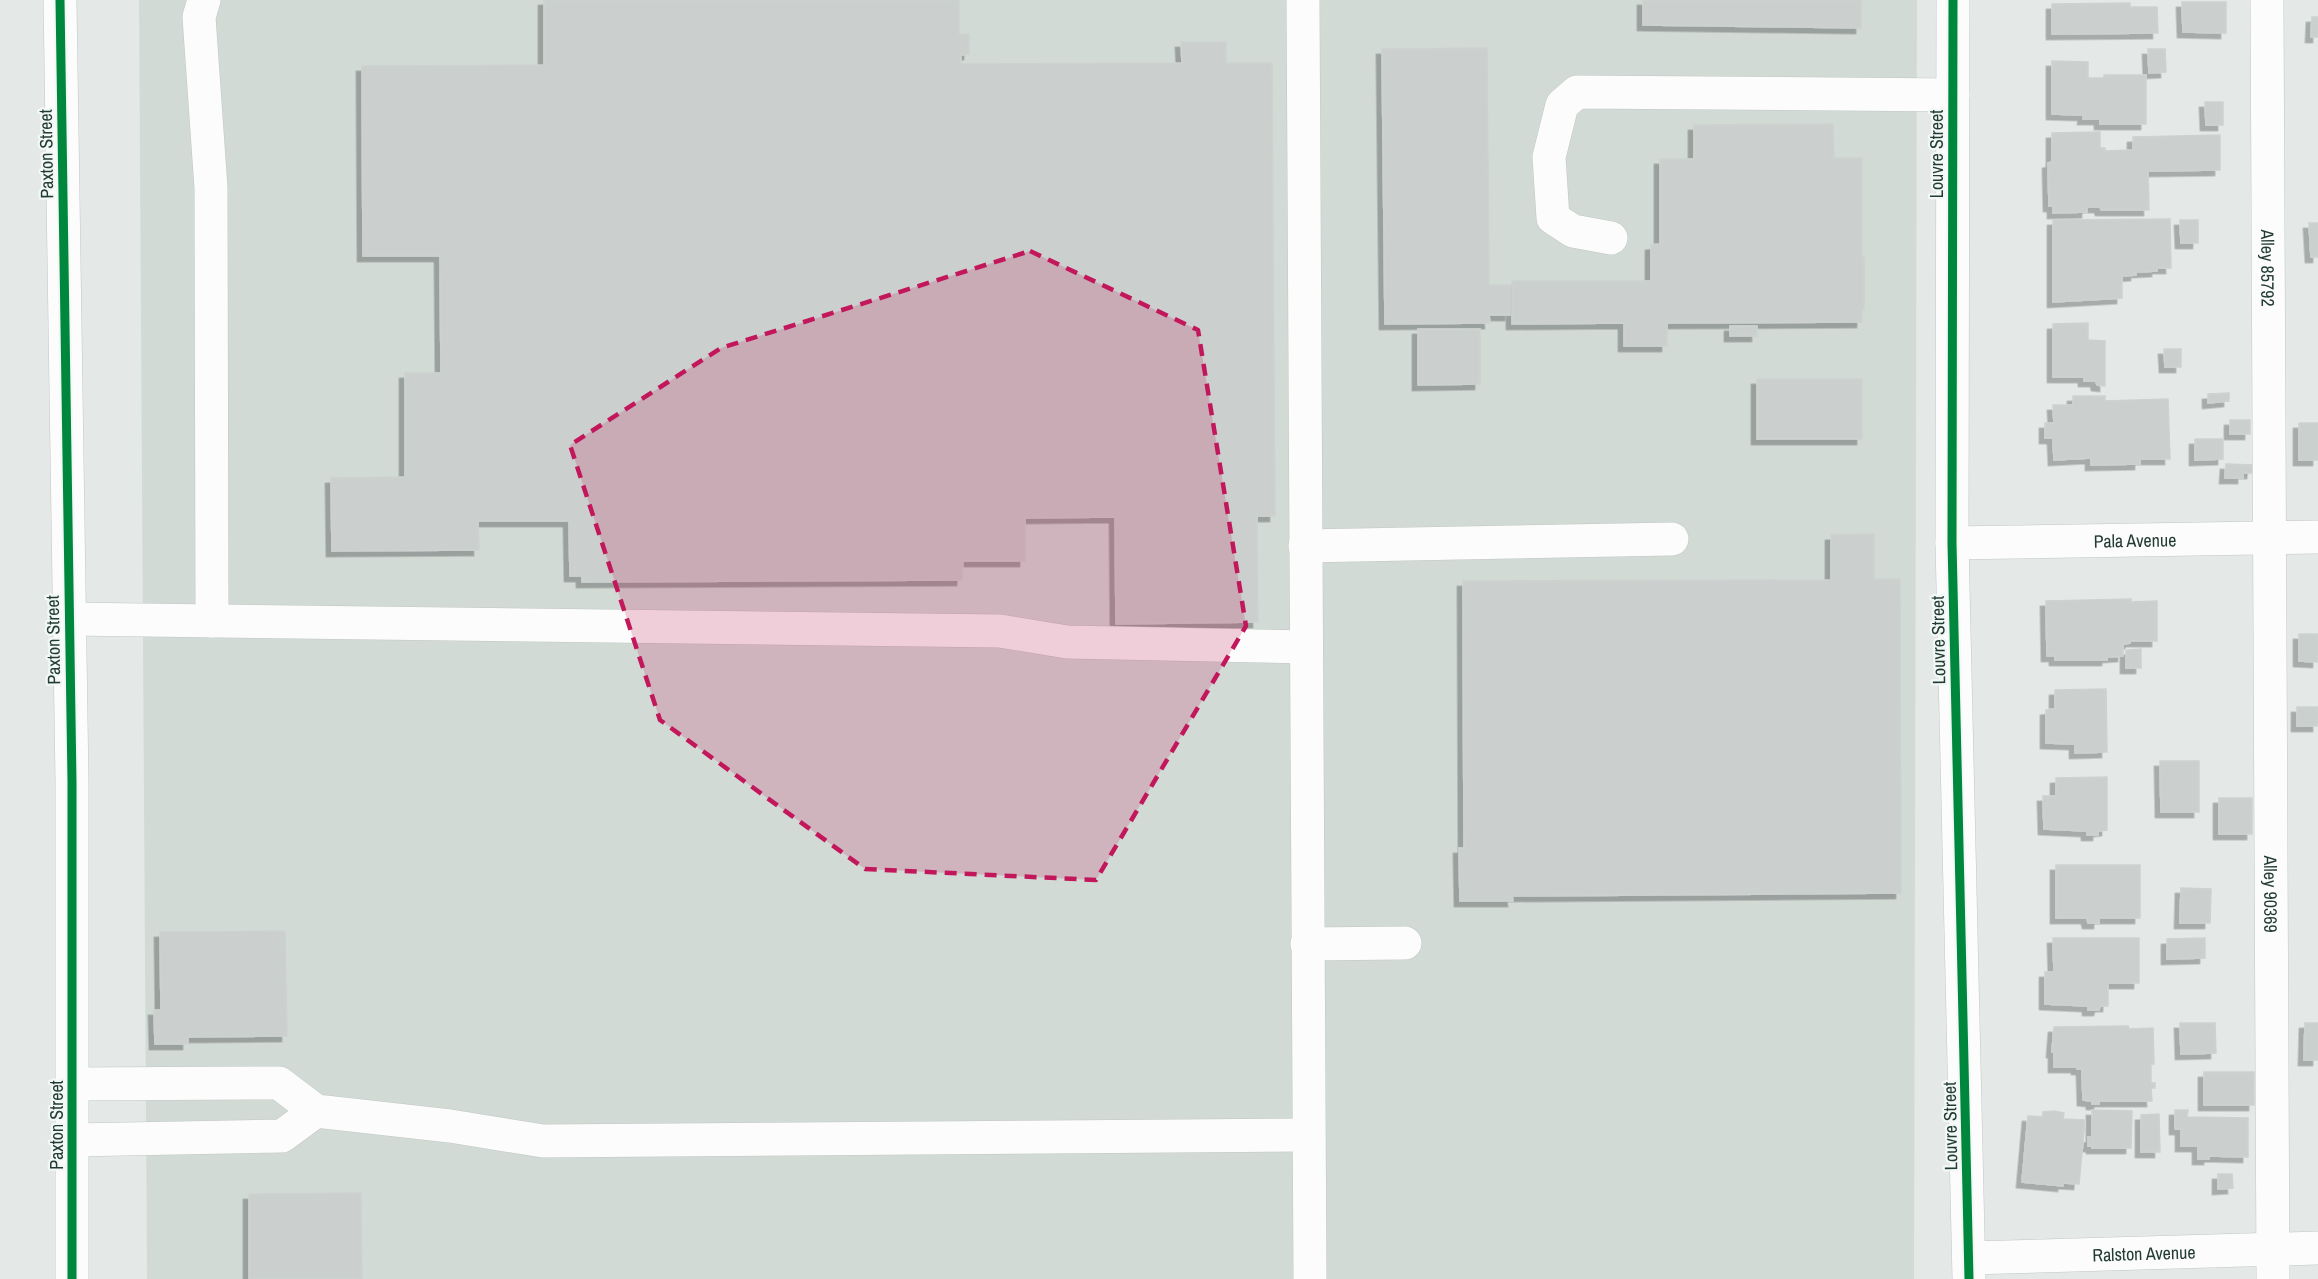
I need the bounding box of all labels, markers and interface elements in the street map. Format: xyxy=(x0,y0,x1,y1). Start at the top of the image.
street label: Paxton Street xyxy=(33,109,59,199)
street label: Louvre Street xyxy=(1924,110,1949,198)
street label: Alley 85792 xyxy=(2256,228,2281,307)
street label: Pala Avenue xyxy=(2093,527,2177,553)
street label: Paxton Street xyxy=(40,595,66,685)
street label: Louvre Street xyxy=(1925,595,1951,685)
street label: Alley 90369 xyxy=(2259,854,2284,933)
street label: Paxton Street xyxy=(44,1080,69,1170)
street label: Louvre Street xyxy=(1937,1081,1963,1171)
street label: Ralston Avenue xyxy=(2092,1239,2196,1267)

